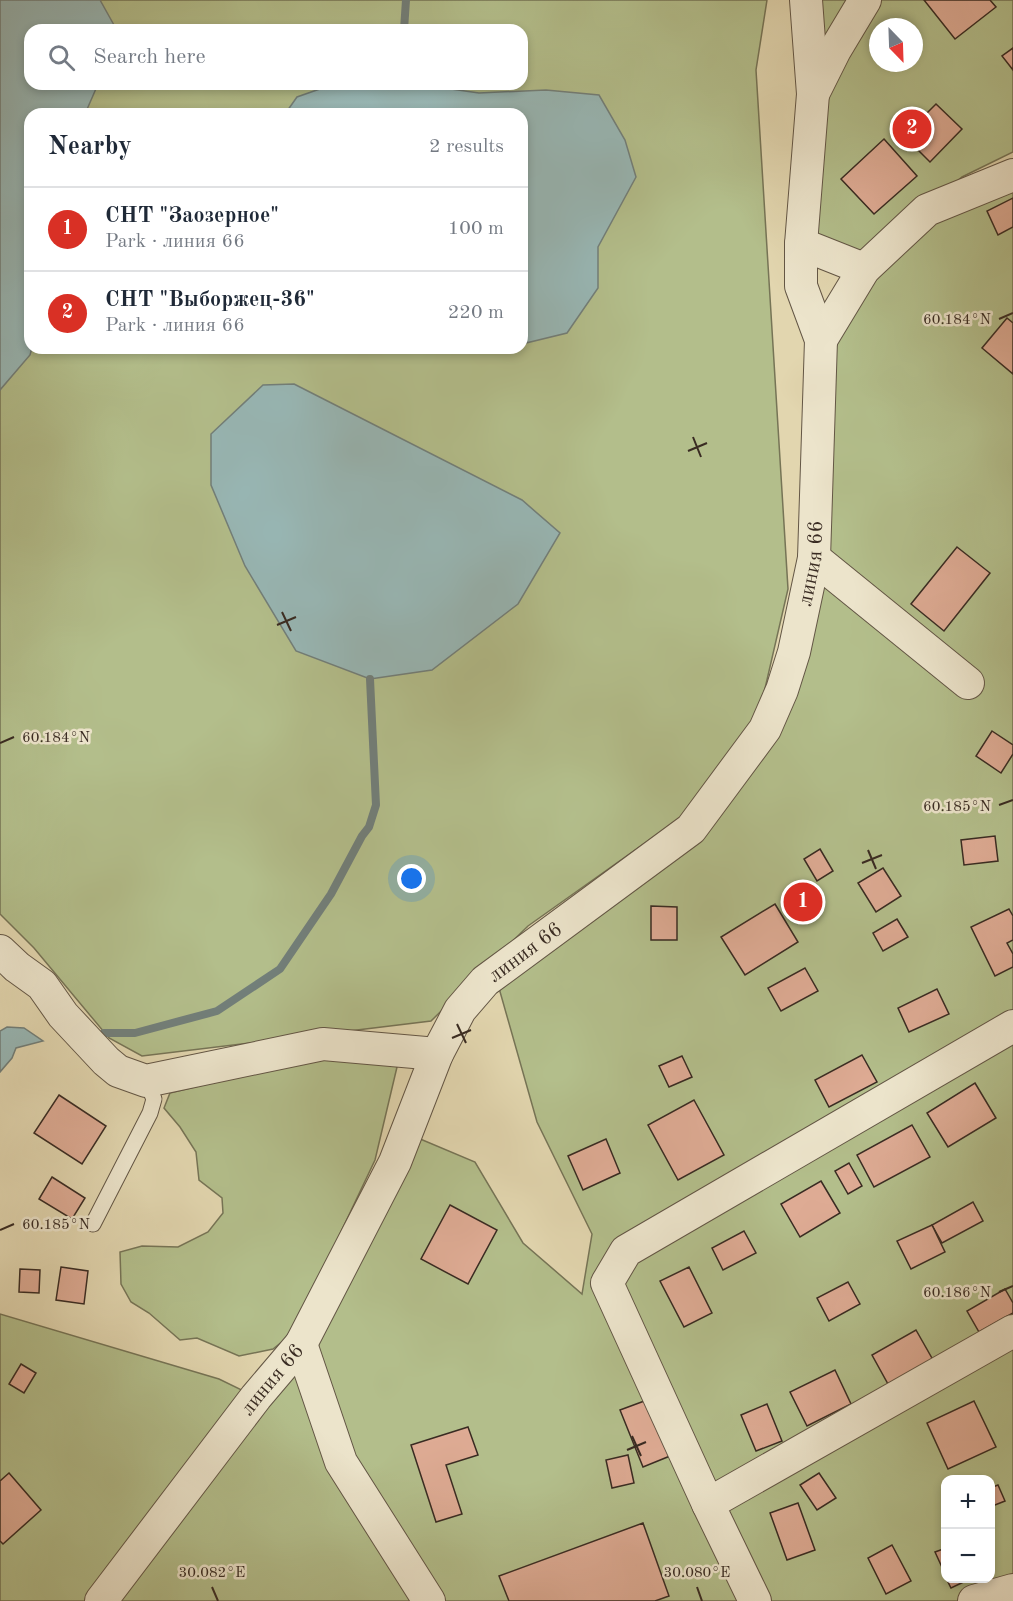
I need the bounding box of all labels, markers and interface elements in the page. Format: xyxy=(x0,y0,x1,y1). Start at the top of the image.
north arrow xyxy=(869,18,923,72)
search box xyxy=(24,24,528,90)
icon: search xyxy=(45,41,78,74)
text: Search here xyxy=(93,46,206,68)
pin: 2 xyxy=(892,106,932,152)
text: Nearby xyxy=(48,134,132,160)
text: 2 results xyxy=(429,137,504,157)
text: СНТ "Заозерное" xyxy=(105,205,279,227)
text: 1 xyxy=(62,219,73,239)
text: 100 m xyxy=(448,219,504,239)
text: Park · линия 66 xyxy=(105,232,245,252)
text: СНТ "Выборжец-36" xyxy=(105,289,315,311)
text: 2 xyxy=(62,303,73,323)
text: 220 m xyxy=(448,303,504,323)
text: 60.184°N xyxy=(923,313,991,328)
text: Park · линия 66 xyxy=(105,316,245,336)
street label: линия 66 xyxy=(795,520,827,608)
text: 60.184°N xyxy=(22,731,90,746)
text: 60.185°N xyxy=(923,800,991,815)
your location xyxy=(397,864,426,893)
pin: 1 xyxy=(784,880,822,924)
street label: линия 66 xyxy=(485,919,567,987)
text: 60.185°N xyxy=(22,1218,90,1233)
text: 60.186°N xyxy=(923,1286,991,1301)
street label: линия 66 xyxy=(237,1340,308,1420)
map controls xyxy=(941,1475,995,1583)
button: + xyxy=(941,1475,995,1529)
button: − xyxy=(941,1529,995,1583)
text: 30.082°E xyxy=(179,1566,245,1581)
text: 30.080°E xyxy=(664,1566,730,1581)

